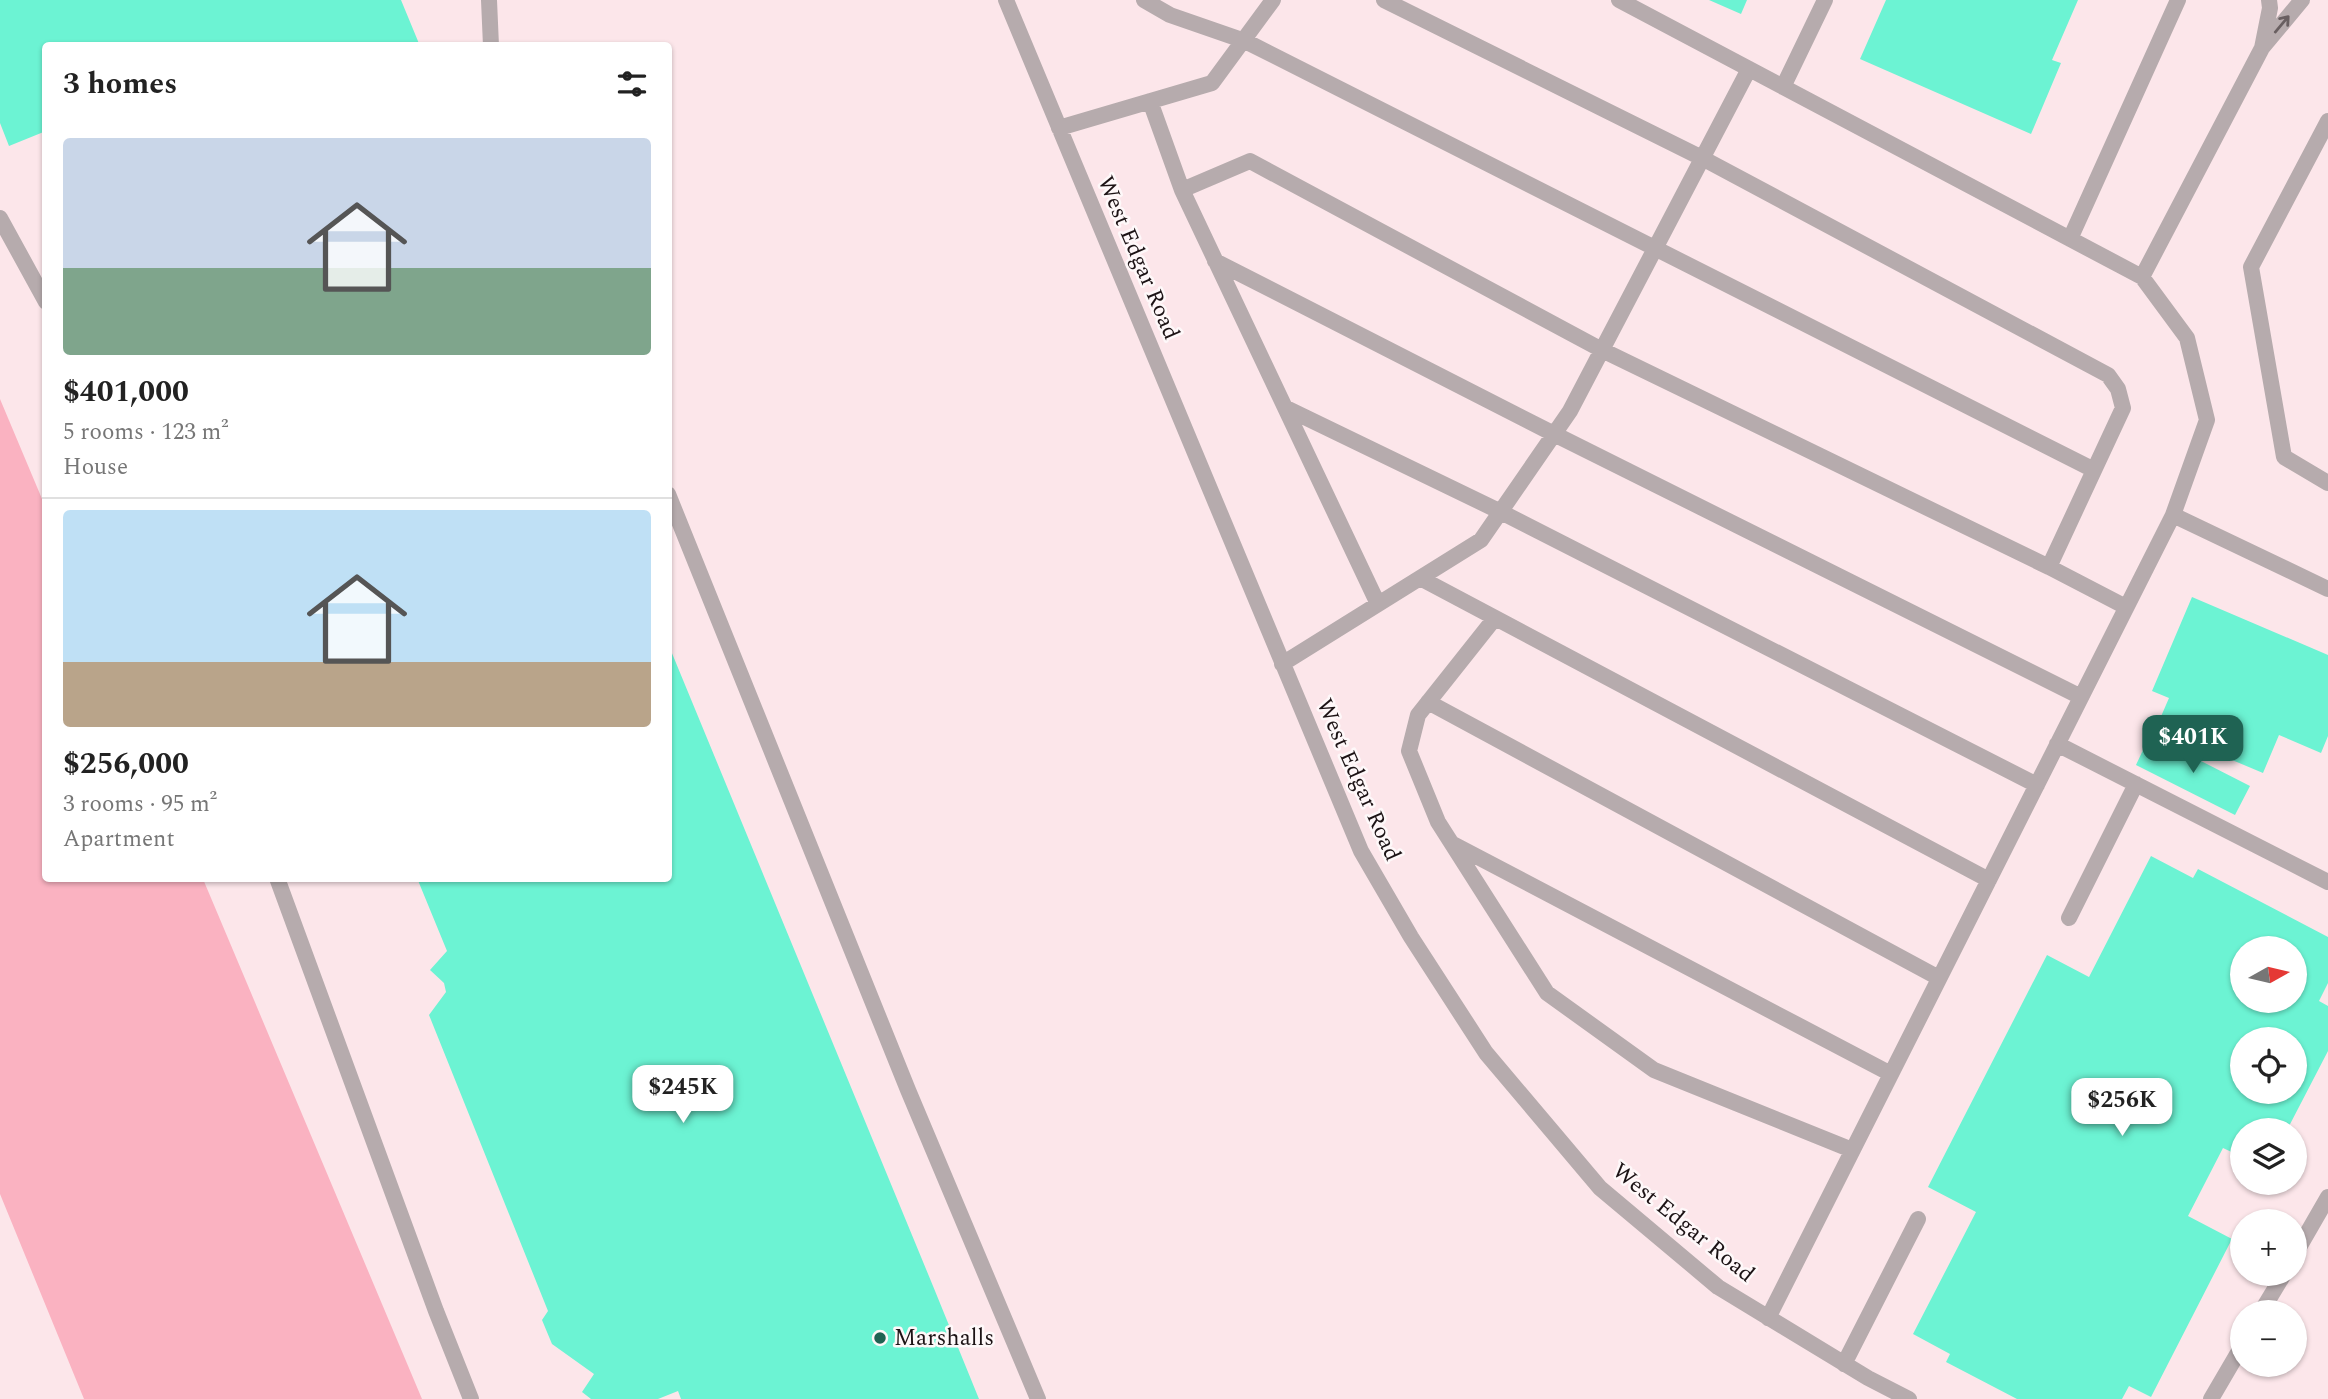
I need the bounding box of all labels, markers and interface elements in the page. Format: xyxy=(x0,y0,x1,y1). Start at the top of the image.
one-way arrow xyxy=(2275,16,2290,34)
text: 3 homes xyxy=(63,61,177,107)
icon: filters xyxy=(613,65,651,103)
street label: West Edgar Road xyxy=(1088,171,1188,346)
icon: home xyxy=(294,184,420,310)
text: $401,000 xyxy=(63,369,189,415)
text: 5 rooms · 123 m² xyxy=(63,415,229,450)
text: House xyxy=(63,450,128,485)
icon: home xyxy=(294,556,420,682)
street label: West Edgar Road xyxy=(1306,693,1410,867)
pin: $401K xyxy=(2144,716,2242,775)
text: $401K xyxy=(2158,720,2228,755)
text: $256,000 xyxy=(63,741,189,787)
text: 3 rooms · 95 m² xyxy=(63,787,217,822)
text: Apartment xyxy=(63,822,175,857)
north arrow xyxy=(2230,936,2306,1013)
map controls xyxy=(2230,936,2307,1377)
button: locate xyxy=(2230,1027,2307,1104)
pin: $245K xyxy=(634,1066,732,1125)
text: $245K xyxy=(648,1070,718,1105)
pin: $256K xyxy=(2073,1078,2171,1138)
text: $256K xyxy=(2087,1083,2157,1118)
button: layers xyxy=(2230,1118,2307,1195)
street label: West Edgar Road xyxy=(1604,1154,1762,1292)
button: + xyxy=(2230,1209,2307,1286)
button: − xyxy=(2230,1300,2307,1377)
place label: Marshalls xyxy=(894,1321,994,1356)
marker: Marshalls xyxy=(872,1330,888,1346)

